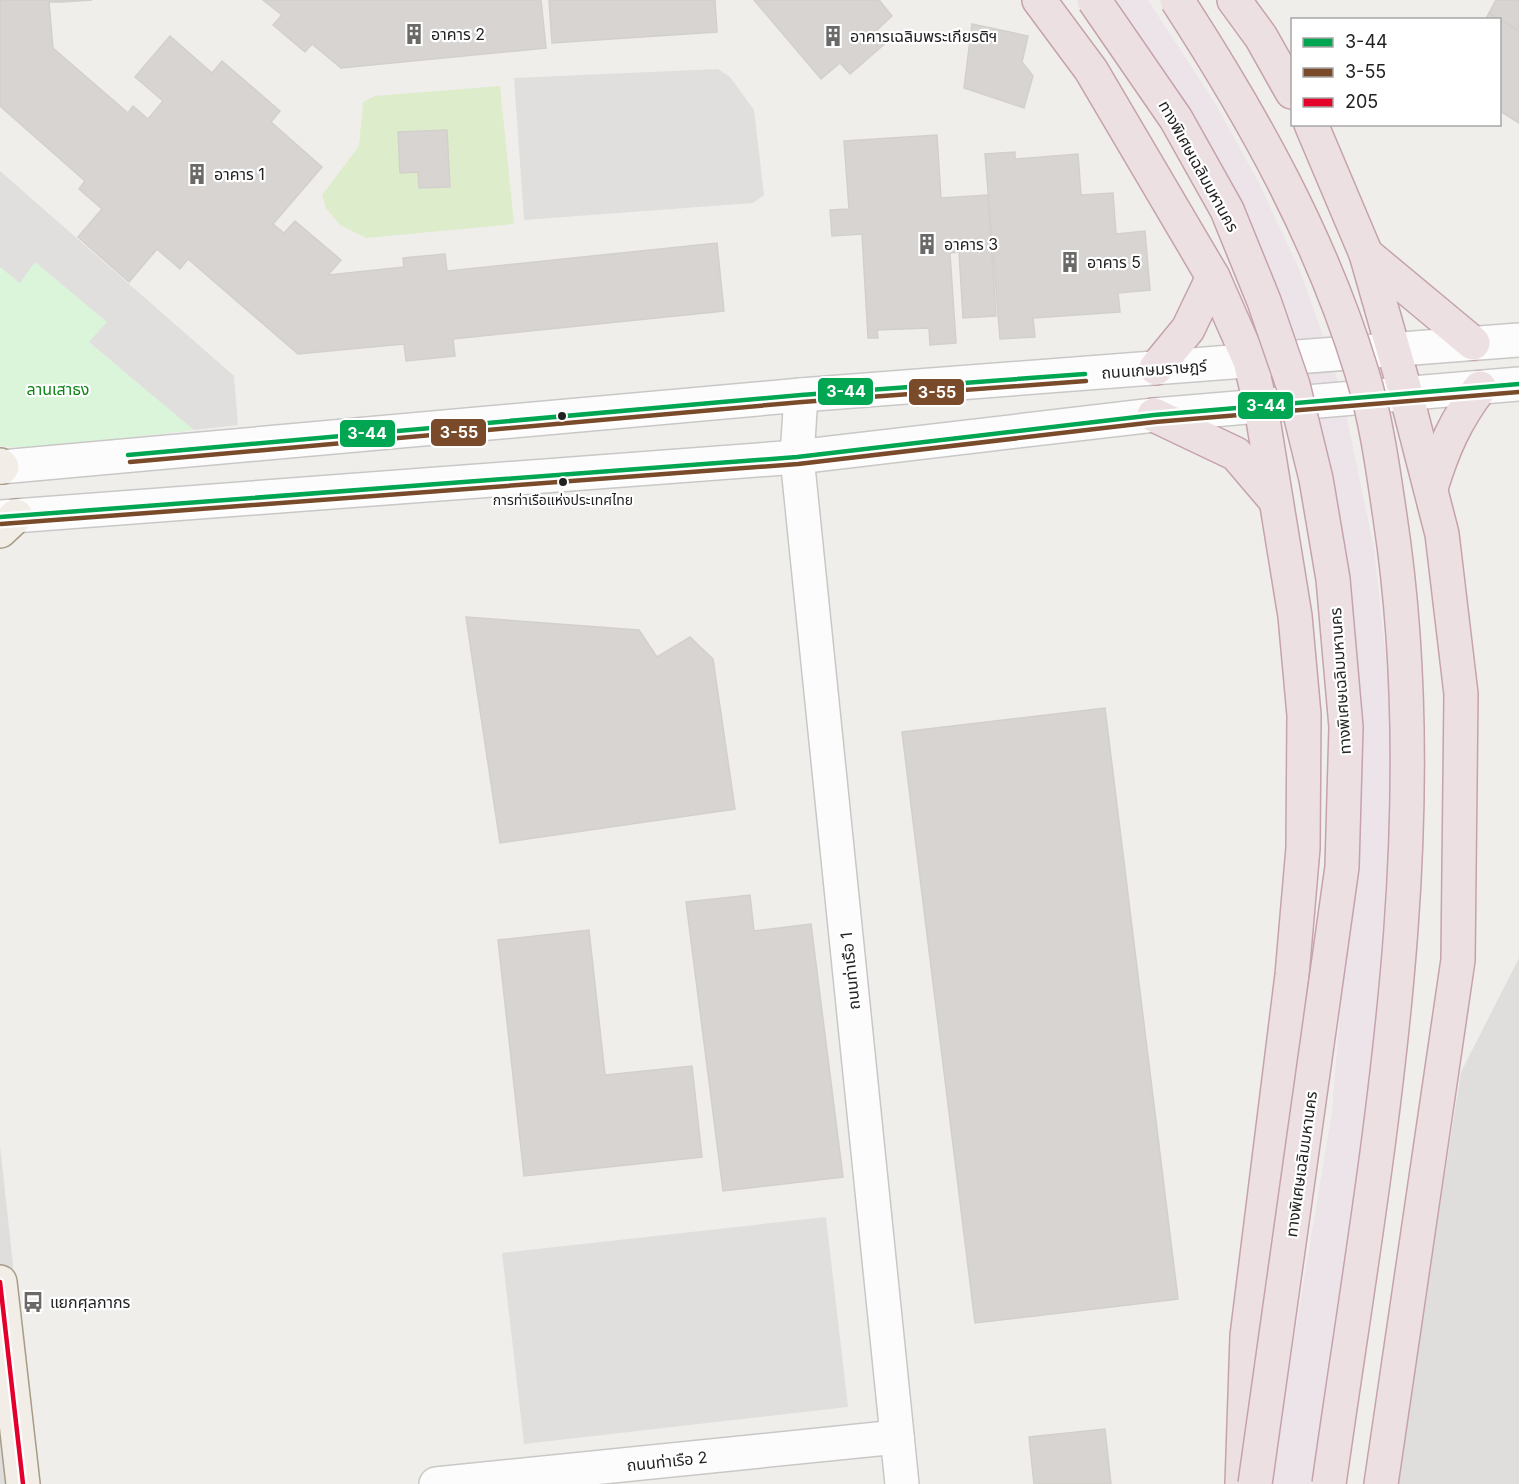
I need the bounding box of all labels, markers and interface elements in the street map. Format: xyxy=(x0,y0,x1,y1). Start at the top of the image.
legend xyxy=(1291,18,1501,126)
building icon: อาคาร 2 xyxy=(402,22,426,46)
place label: อาคาร 2 xyxy=(431,24,485,44)
building icon: อาคารเฉลิมพระเกียรติฯ xyxy=(821,24,845,48)
place label: อาคารเฉลิมพระเกียรติฯ xyxy=(850,26,997,46)
text: 3-44 xyxy=(1345,31,1388,52)
text: 3-55 xyxy=(1345,61,1386,82)
text: 205 xyxy=(1345,91,1378,112)
street label: ทางพิเศษเฉลิมมหานคร xyxy=(1155,97,1244,235)
building icon: อาคาร 1 xyxy=(185,162,209,186)
place label: อาคาร 1 xyxy=(214,164,265,184)
building icon: อาคาร 3 xyxy=(915,232,939,256)
place label: อาคาร 3 xyxy=(944,234,998,254)
building icon: อาคาร 5 xyxy=(1058,250,1082,274)
place label: อาคาร 5 xyxy=(1087,252,1141,272)
street label: ถนนเกษมราษฎร์ xyxy=(1101,355,1208,383)
line badge: 3-44 xyxy=(817,377,874,406)
line badge: 3-55 xyxy=(908,378,965,406)
park label: ลานเสาธง xyxy=(27,379,89,399)
text: 3-44 xyxy=(826,381,866,401)
text: 3-55 xyxy=(918,382,956,402)
line badge: 3-44 xyxy=(1237,391,1294,420)
text: 3-44 xyxy=(1246,395,1286,415)
unlabelled marker xyxy=(556,410,568,422)
line badge: 3-55 xyxy=(430,418,487,447)
line badge: 3-44 xyxy=(339,419,396,448)
text: 3-55 xyxy=(440,422,478,442)
text: 3-44 xyxy=(347,423,387,443)
marker: การท่าเรือแห่งประเทศไทย xyxy=(557,476,569,488)
place label: การท่าเรือแห่งประเทศไทย xyxy=(493,491,633,508)
street label: ทางพิเศษเฉลิมมหานคร xyxy=(1325,607,1355,755)
street label: ถนนท่าเรือ 1 xyxy=(836,931,864,1011)
street label: ทางพิเศษเฉลิมมหานคร xyxy=(1281,1090,1321,1238)
bus stop icon: แยกศุลกากร xyxy=(21,1290,45,1314)
place label: แยกศุลกากร xyxy=(50,1292,131,1312)
street label: ถนนท่าเรือ 2 xyxy=(626,1447,708,1475)

